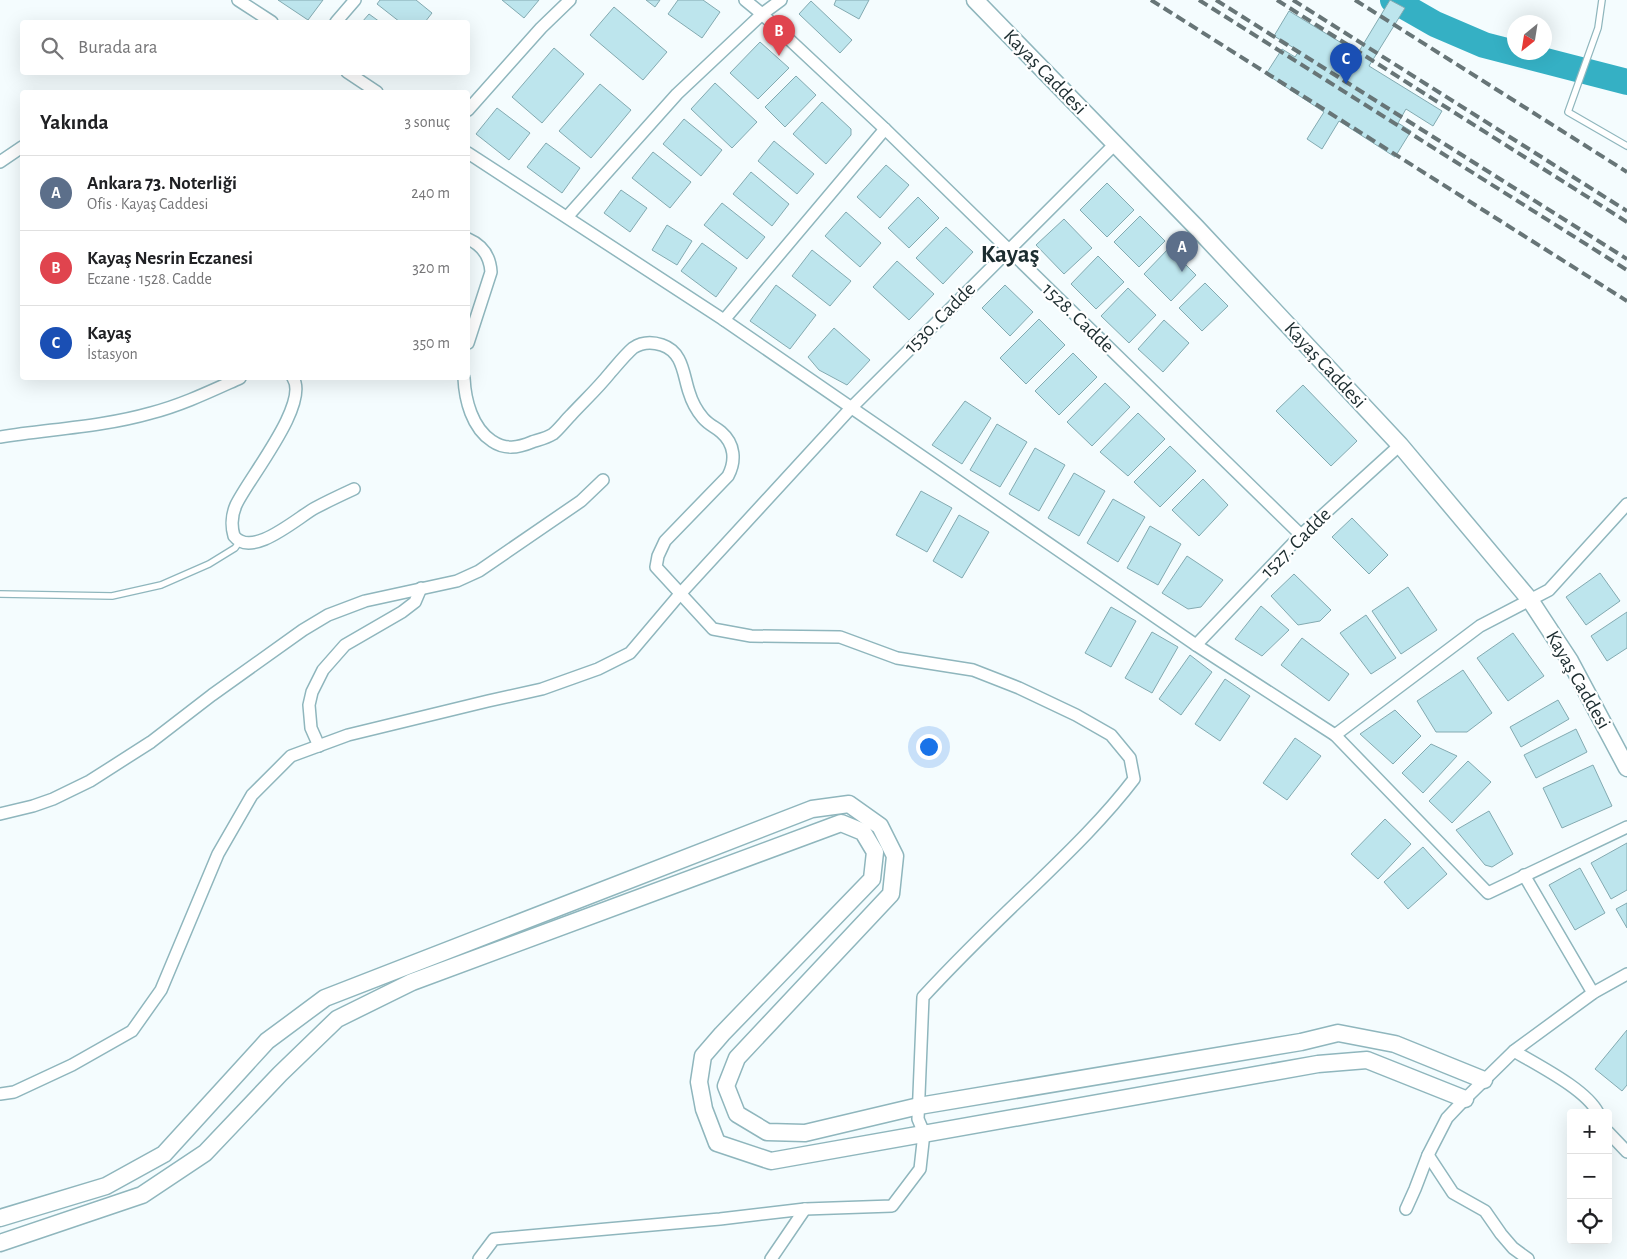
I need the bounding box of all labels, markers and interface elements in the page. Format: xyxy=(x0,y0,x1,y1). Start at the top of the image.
pin: B xyxy=(763,15,795,56)
north arrow xyxy=(1507,15,1552,60)
search box xyxy=(20,20,470,75)
street label: Kayaş Caddesi xyxy=(1000,26,1090,118)
icon: search xyxy=(38,34,66,62)
text: Burada ara xyxy=(78,38,157,57)
pin: C xyxy=(1330,43,1362,84)
text: Yakında xyxy=(40,112,109,133)
text: 3 sonuç xyxy=(405,114,450,130)
text: Ankara 73. Noterliği xyxy=(87,174,237,193)
text: A xyxy=(51,185,61,201)
text: 240 m xyxy=(411,185,450,201)
text: Ofis · Kayaş Caddesi xyxy=(87,196,209,212)
pin: A xyxy=(1166,231,1198,272)
district label: Kayaş xyxy=(981,242,1039,267)
text: Kayaş Nesrin Eczanesi xyxy=(87,249,253,268)
text: B xyxy=(51,260,61,276)
text: 320 m xyxy=(412,260,450,276)
text: Eczane · 1528. Cadde xyxy=(87,271,212,287)
street label: 1530. Cadde xyxy=(901,279,979,357)
street label: 1528. Cadde xyxy=(1038,279,1118,357)
street label: Kayaş Caddesi xyxy=(1280,318,1370,412)
text: Kayaş xyxy=(87,324,132,343)
text: C xyxy=(52,335,60,351)
text: 350 m xyxy=(413,335,450,351)
text: İstasyon xyxy=(87,346,138,362)
street label: 1527. Cadde xyxy=(1257,504,1335,582)
street label: Kayaş Caddesi xyxy=(1542,628,1614,732)
your location xyxy=(916,734,942,760)
map controls xyxy=(1567,1109,1612,1244)
button: + xyxy=(1567,1109,1612,1154)
button: − xyxy=(1567,1154,1612,1199)
button: locate xyxy=(1567,1199,1612,1244)

